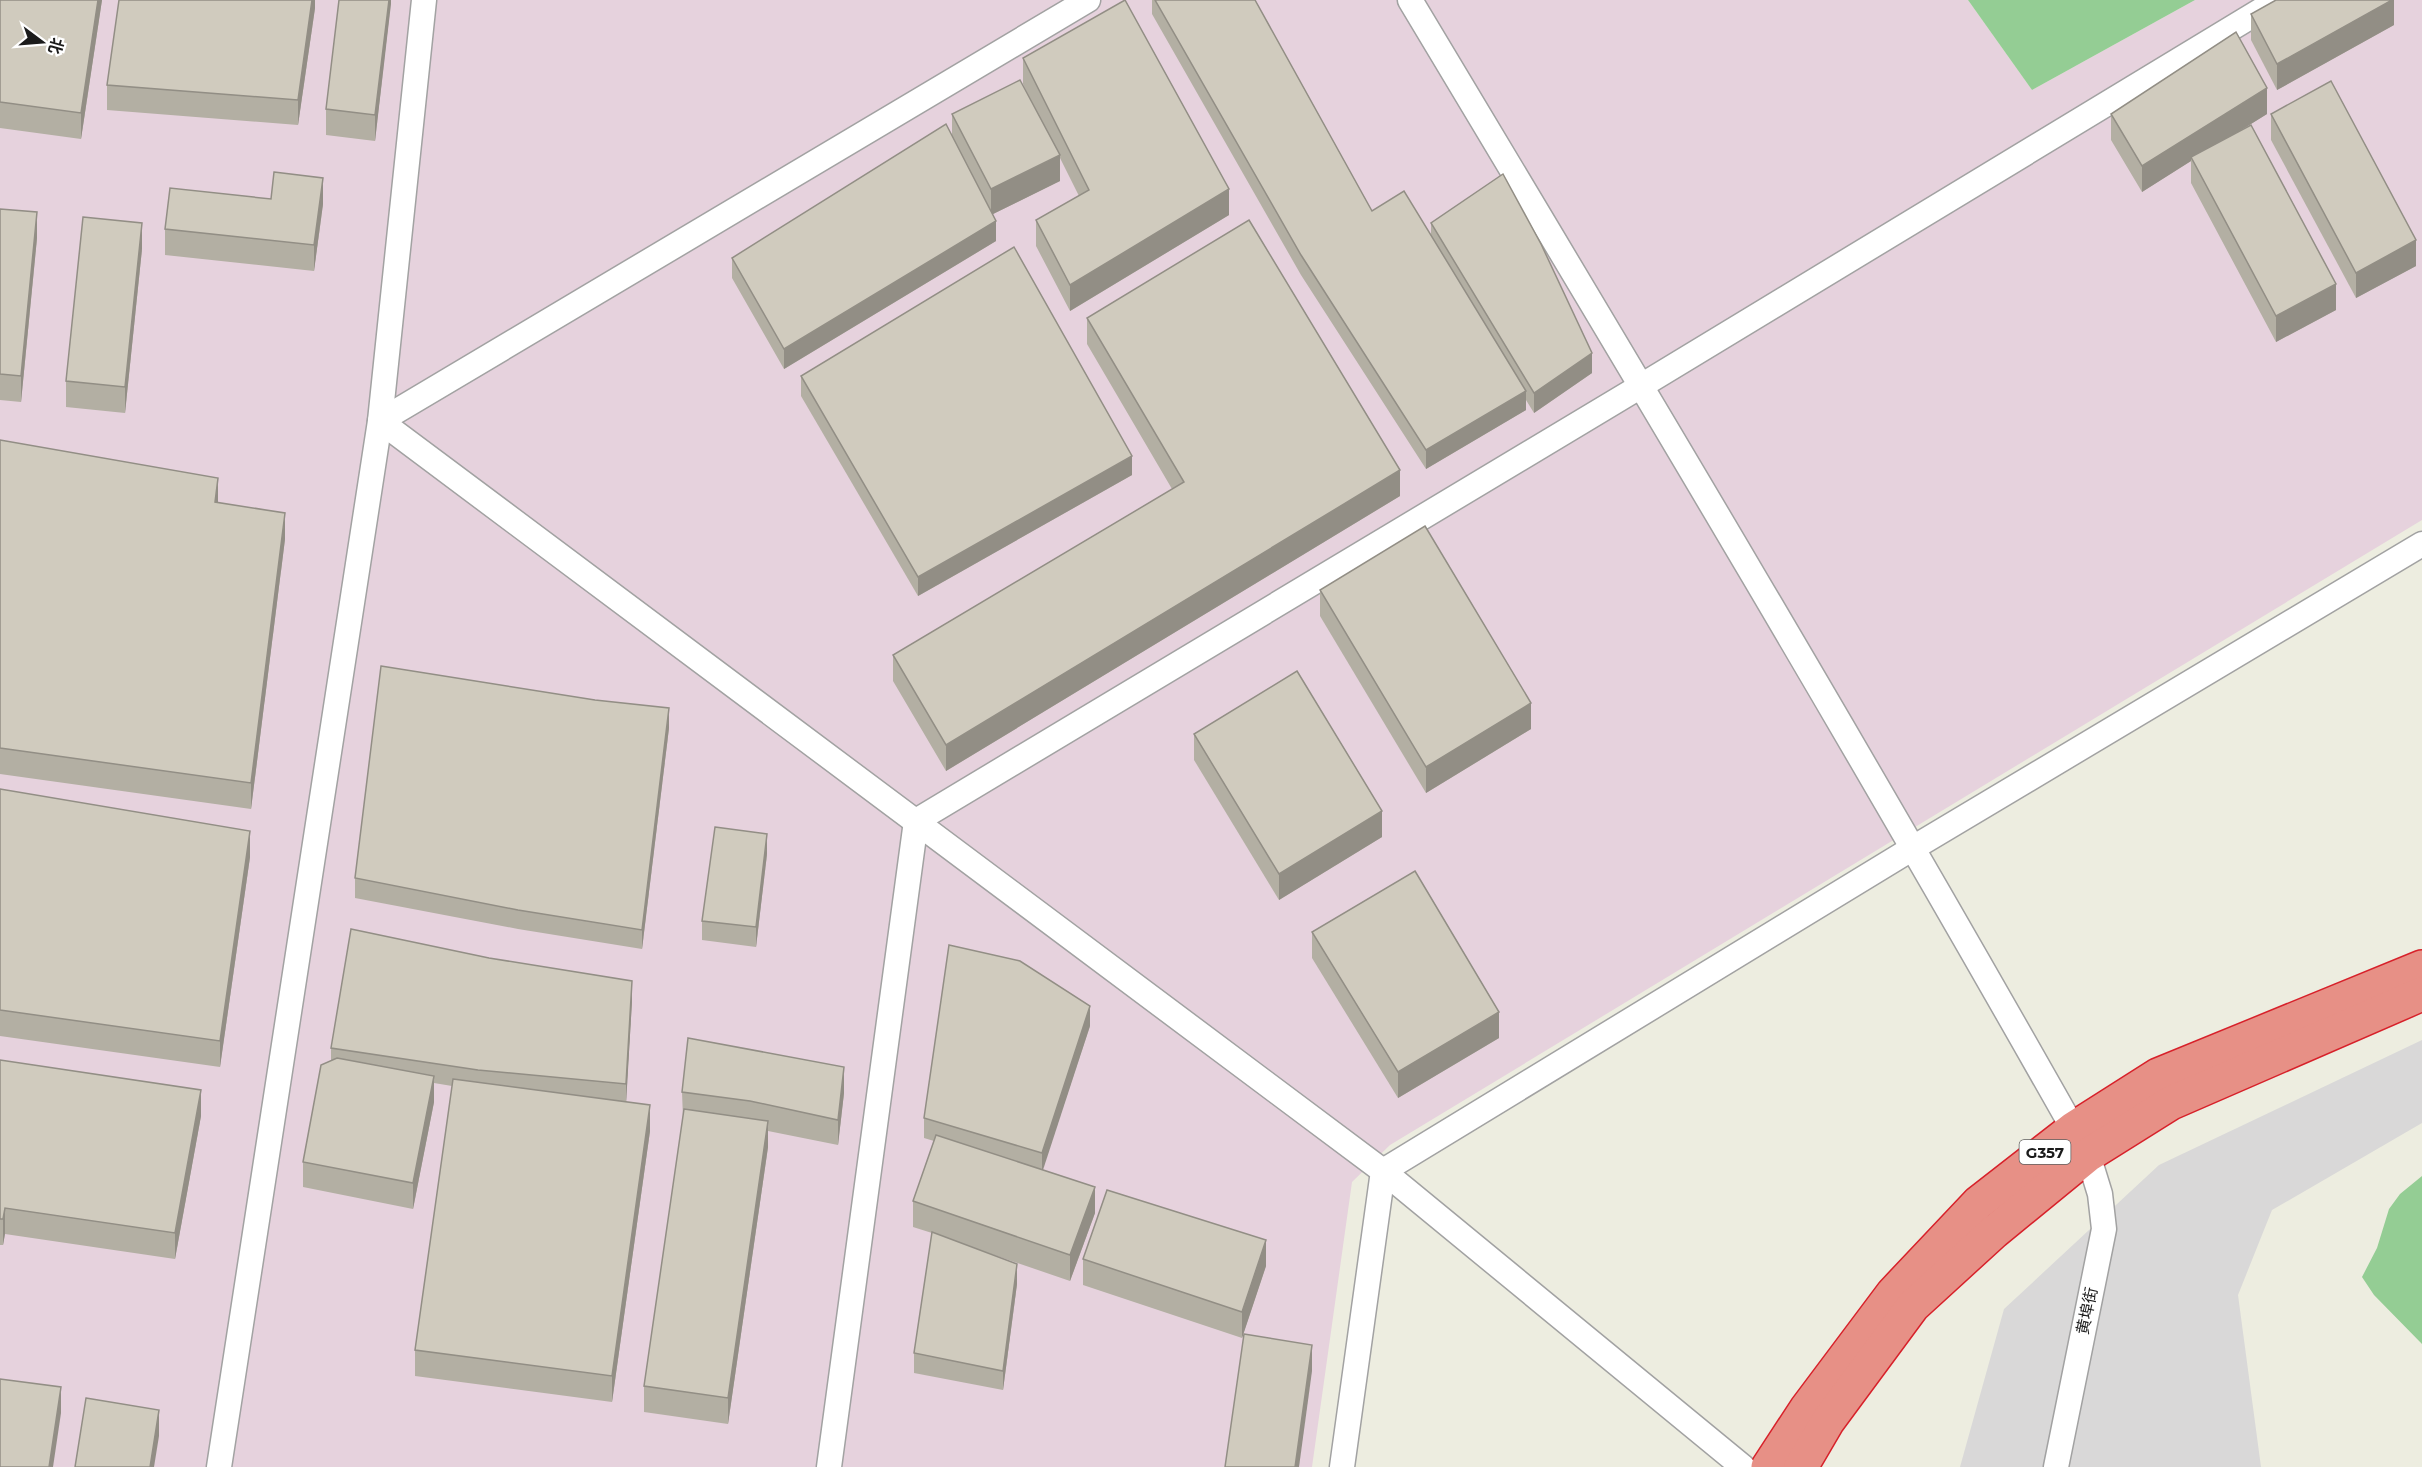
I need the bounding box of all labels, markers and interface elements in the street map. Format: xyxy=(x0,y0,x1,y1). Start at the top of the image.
north arrow xyxy=(12,12,72,72)
text: 北 xyxy=(45,36,67,56)
road number: G357 xyxy=(2020,1140,2070,1164)
street label: 黄埠街 xyxy=(2073,1286,2101,1336)

